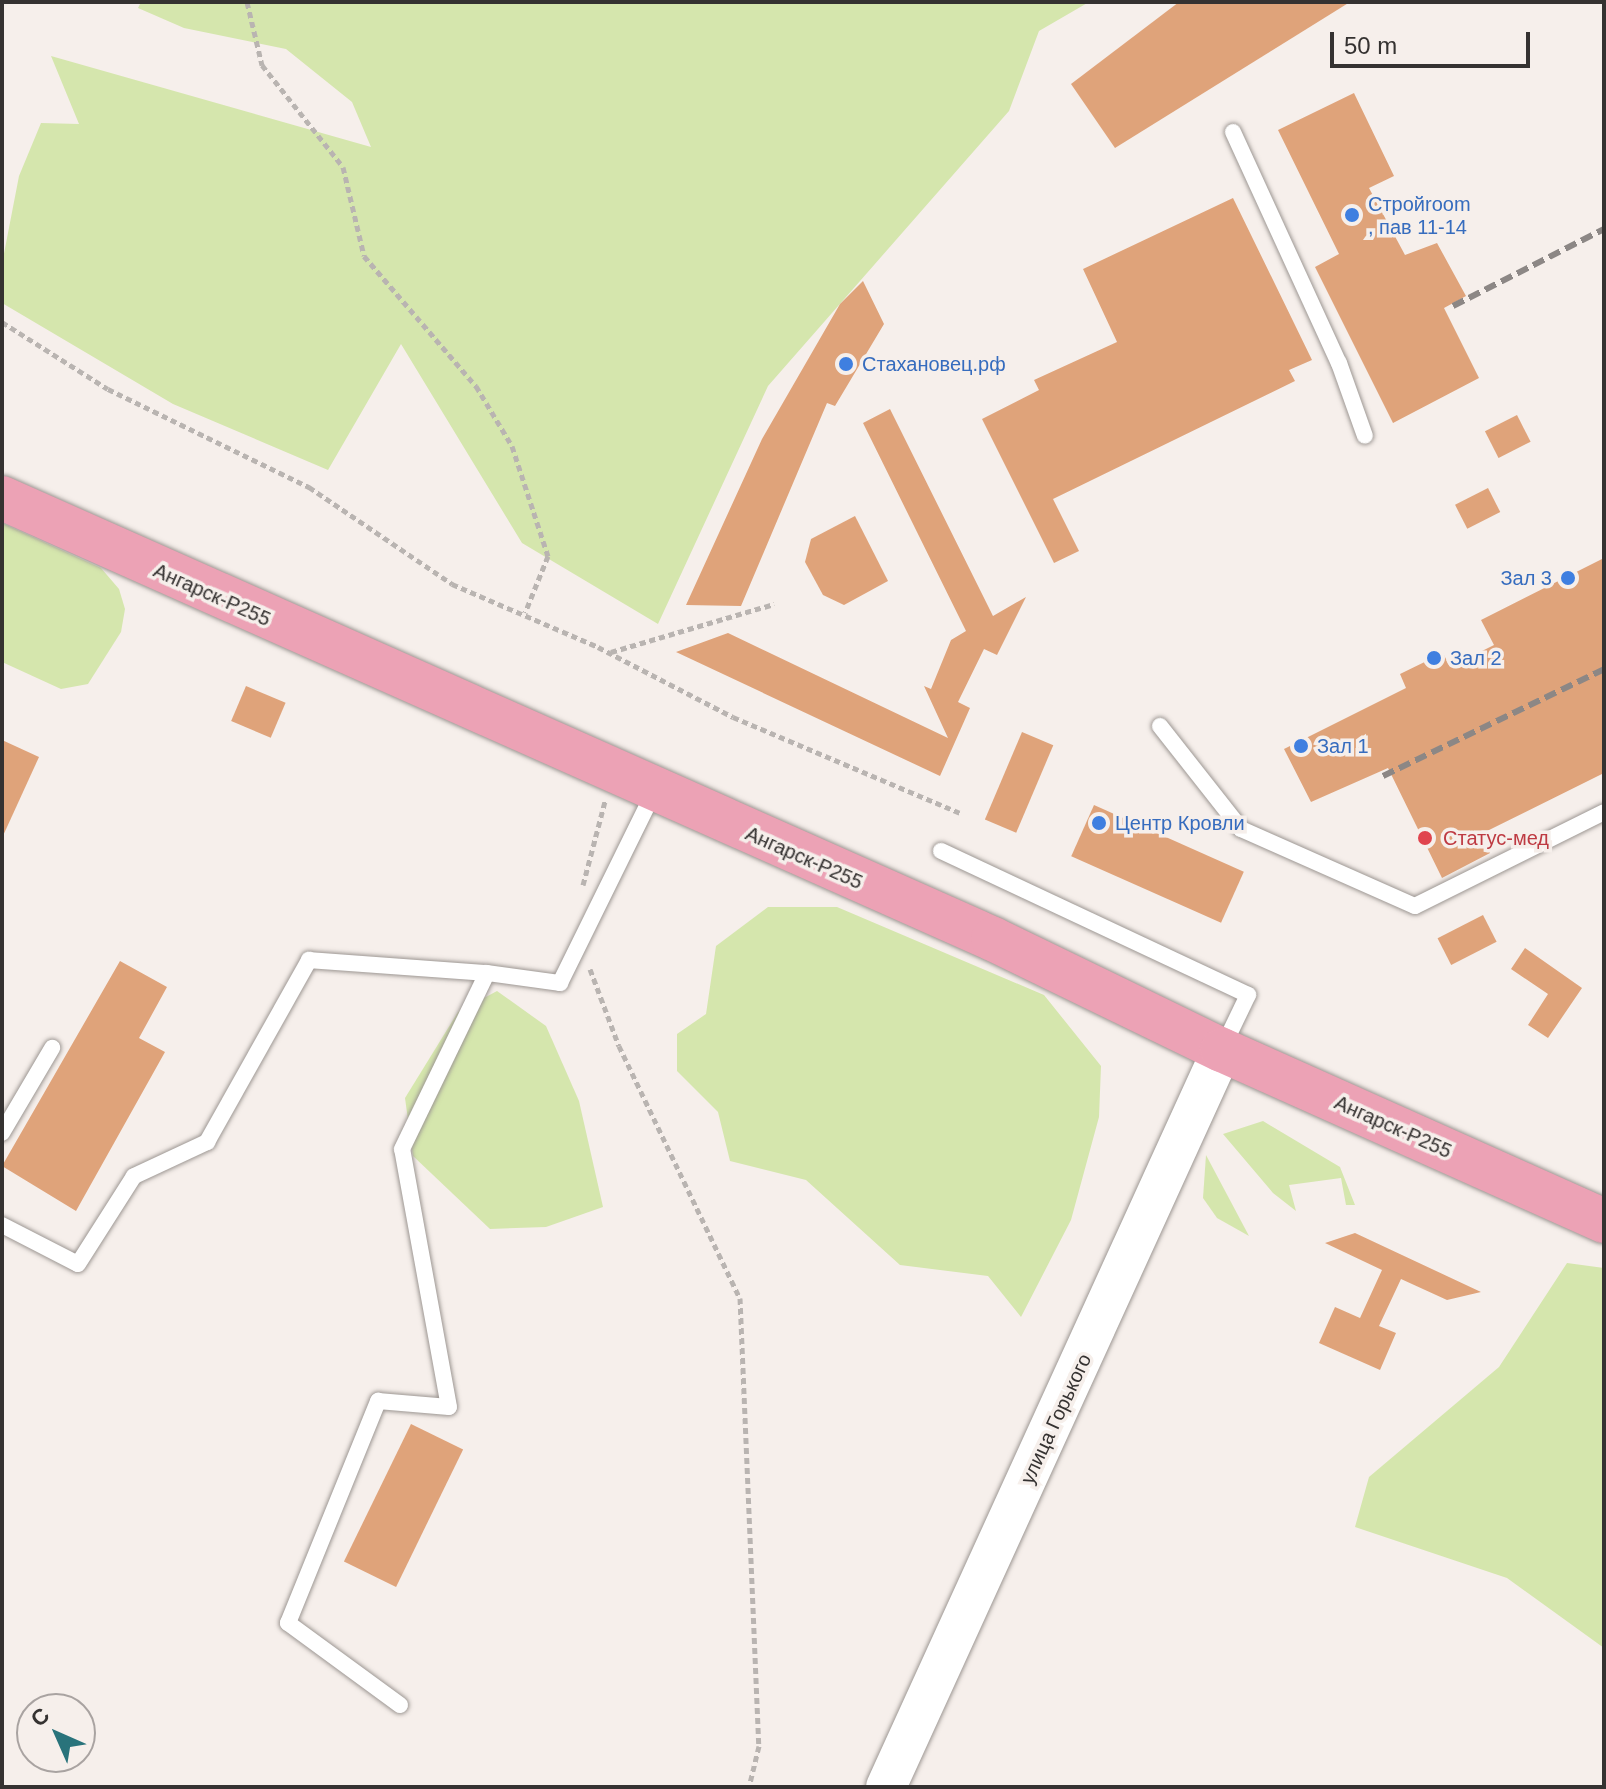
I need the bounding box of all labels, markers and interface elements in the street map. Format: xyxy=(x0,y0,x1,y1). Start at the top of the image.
scale bar xyxy=(1334,16,1534,66)
text: 50 m xyxy=(1344,32,1397,59)
place label: Стройroom , пав 11-14 xyxy=(1368,192,1471,239)
marker: Стройroom , пав 11-14 xyxy=(1343,206,1361,224)
place label: Стахановец.рф xyxy=(862,352,1006,376)
marker: Стахановец.рф xyxy=(837,355,855,373)
street label: Ангарск-Р255 xyxy=(150,558,274,632)
place label: Зал 3 xyxy=(1500,566,1552,590)
marker: Зал 3 xyxy=(1559,569,1577,587)
place label: Зал 2 xyxy=(1450,646,1502,670)
marker: Зал 2 xyxy=(1425,649,1443,667)
place label: Зал 1 xyxy=(1317,734,1369,758)
marker: Зал 1 xyxy=(1292,737,1310,755)
place label: Центр Кровли xyxy=(1115,811,1245,835)
marker: Центр Кровли xyxy=(1090,814,1108,832)
street label: Ангарск-Р255 xyxy=(742,821,866,895)
place label: Статус-мед xyxy=(1443,826,1549,850)
marker: Статус-мед xyxy=(1414,827,1436,849)
street label: Ангарск-Р255 xyxy=(1331,1090,1455,1164)
street label: улица Горького xyxy=(1015,1350,1097,1488)
north arrow xyxy=(16,1693,96,1773)
text: С xyxy=(26,1703,55,1732)

